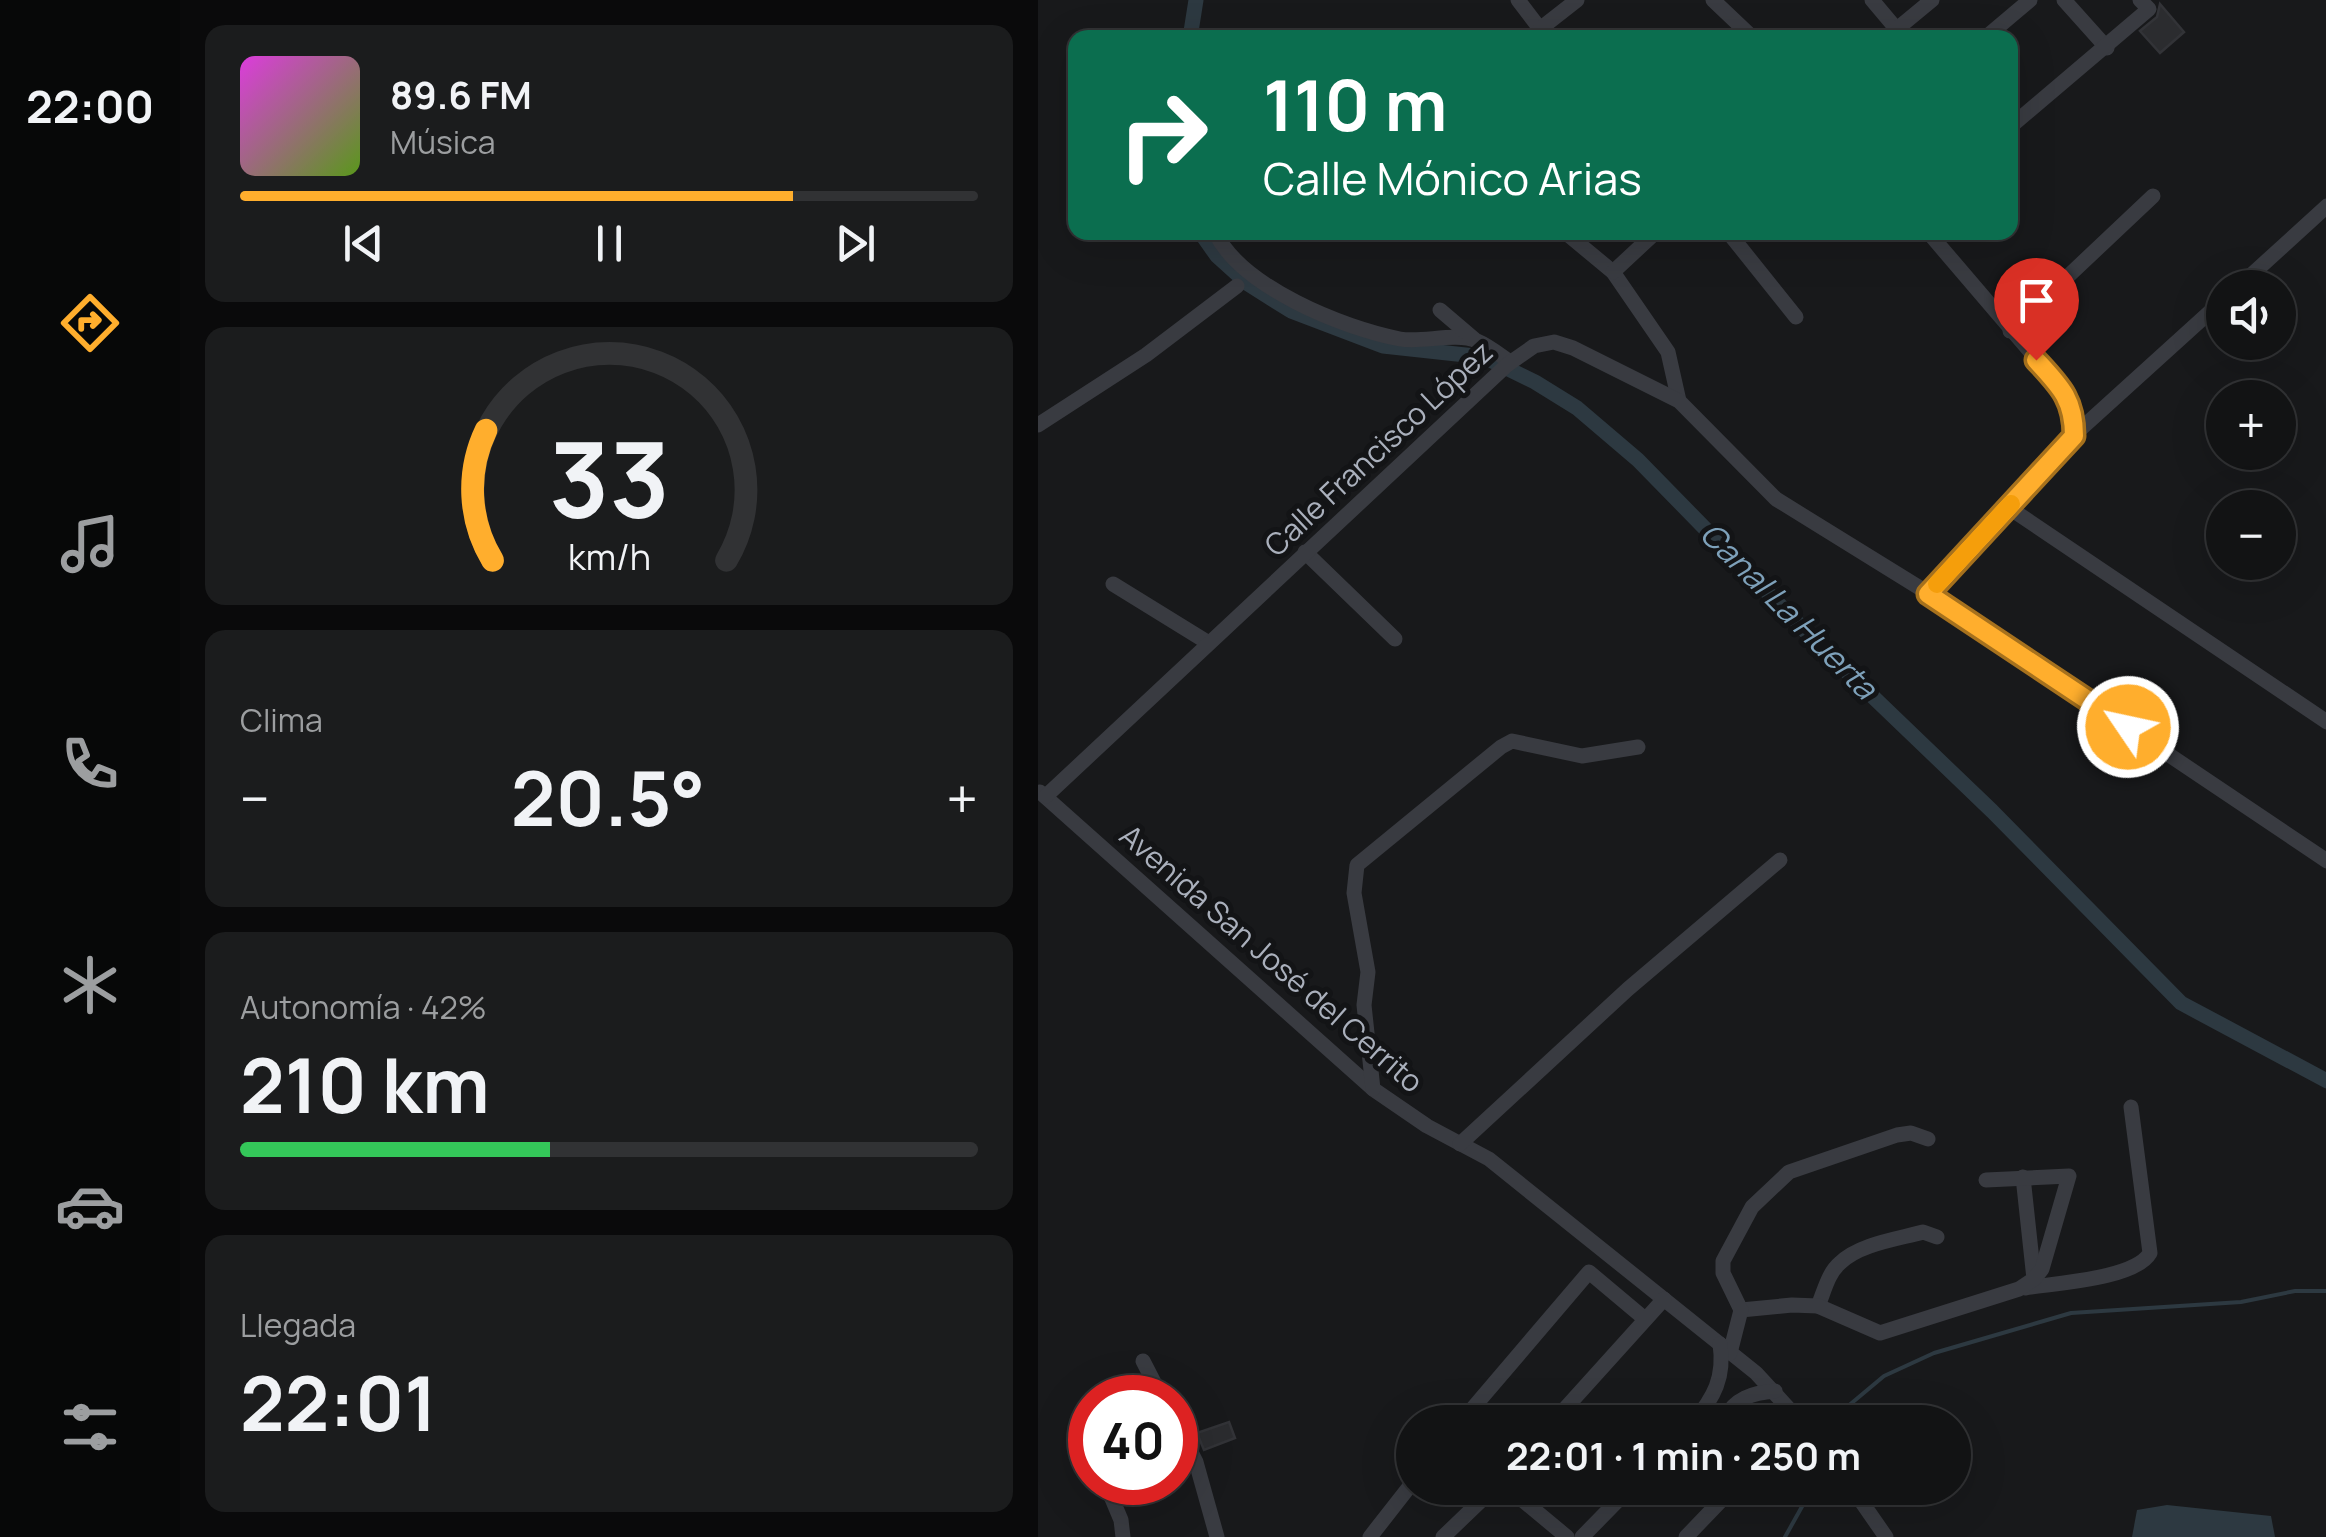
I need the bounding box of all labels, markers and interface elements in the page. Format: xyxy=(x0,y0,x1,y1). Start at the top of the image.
text: 110 m xyxy=(1263,56,1447,152)
text: 89.6 FM xyxy=(390,68,532,120)
icon: right xyxy=(1098,70,1228,200)
text: 22:00 xyxy=(26,75,154,137)
text: Música xyxy=(390,120,496,164)
text: Calle Mónico Arias xyxy=(1263,147,1642,209)
icon: previous xyxy=(336,216,391,271)
icon: pause xyxy=(582,216,637,271)
icon: next xyxy=(828,216,883,271)
pin xyxy=(1994,258,2079,361)
map controls xyxy=(2206,270,2296,580)
button: sound xyxy=(2206,270,2296,360)
icon: arrive xyxy=(2009,273,2064,328)
icon: directions xyxy=(55,288,125,358)
street label: Calle Francisco López xyxy=(1255,331,1501,565)
button: + xyxy=(2206,380,2296,470)
text: 33 xyxy=(549,407,669,549)
button: − xyxy=(2206,490,2296,580)
icon: music xyxy=(55,509,125,579)
water label: Canal La Huerta xyxy=(1691,512,1889,710)
text: km/h xyxy=(567,532,651,581)
position arrow xyxy=(2076,675,2180,779)
text: Clima xyxy=(240,698,323,742)
icon: phone xyxy=(55,729,125,799)
text: 20.5° xyxy=(511,746,705,849)
text: − xyxy=(240,760,270,836)
text: + xyxy=(946,760,978,836)
street label: Avenida San José del Cerrito xyxy=(1112,815,1432,1101)
icon: climate xyxy=(55,950,125,1020)
text: Autonomía · 42% xyxy=(240,985,487,1029)
text: 210 km xyxy=(240,1033,490,1136)
icon: car xyxy=(55,1171,125,1241)
text: Llegada xyxy=(240,1303,356,1347)
text: 22:01 xyxy=(240,1351,437,1454)
speed limit sign: 40 xyxy=(1068,1375,1198,1505)
icon: filters xyxy=(55,1392,125,1462)
text: 22:01 · 1 min · 250 m xyxy=(1506,1429,1861,1481)

